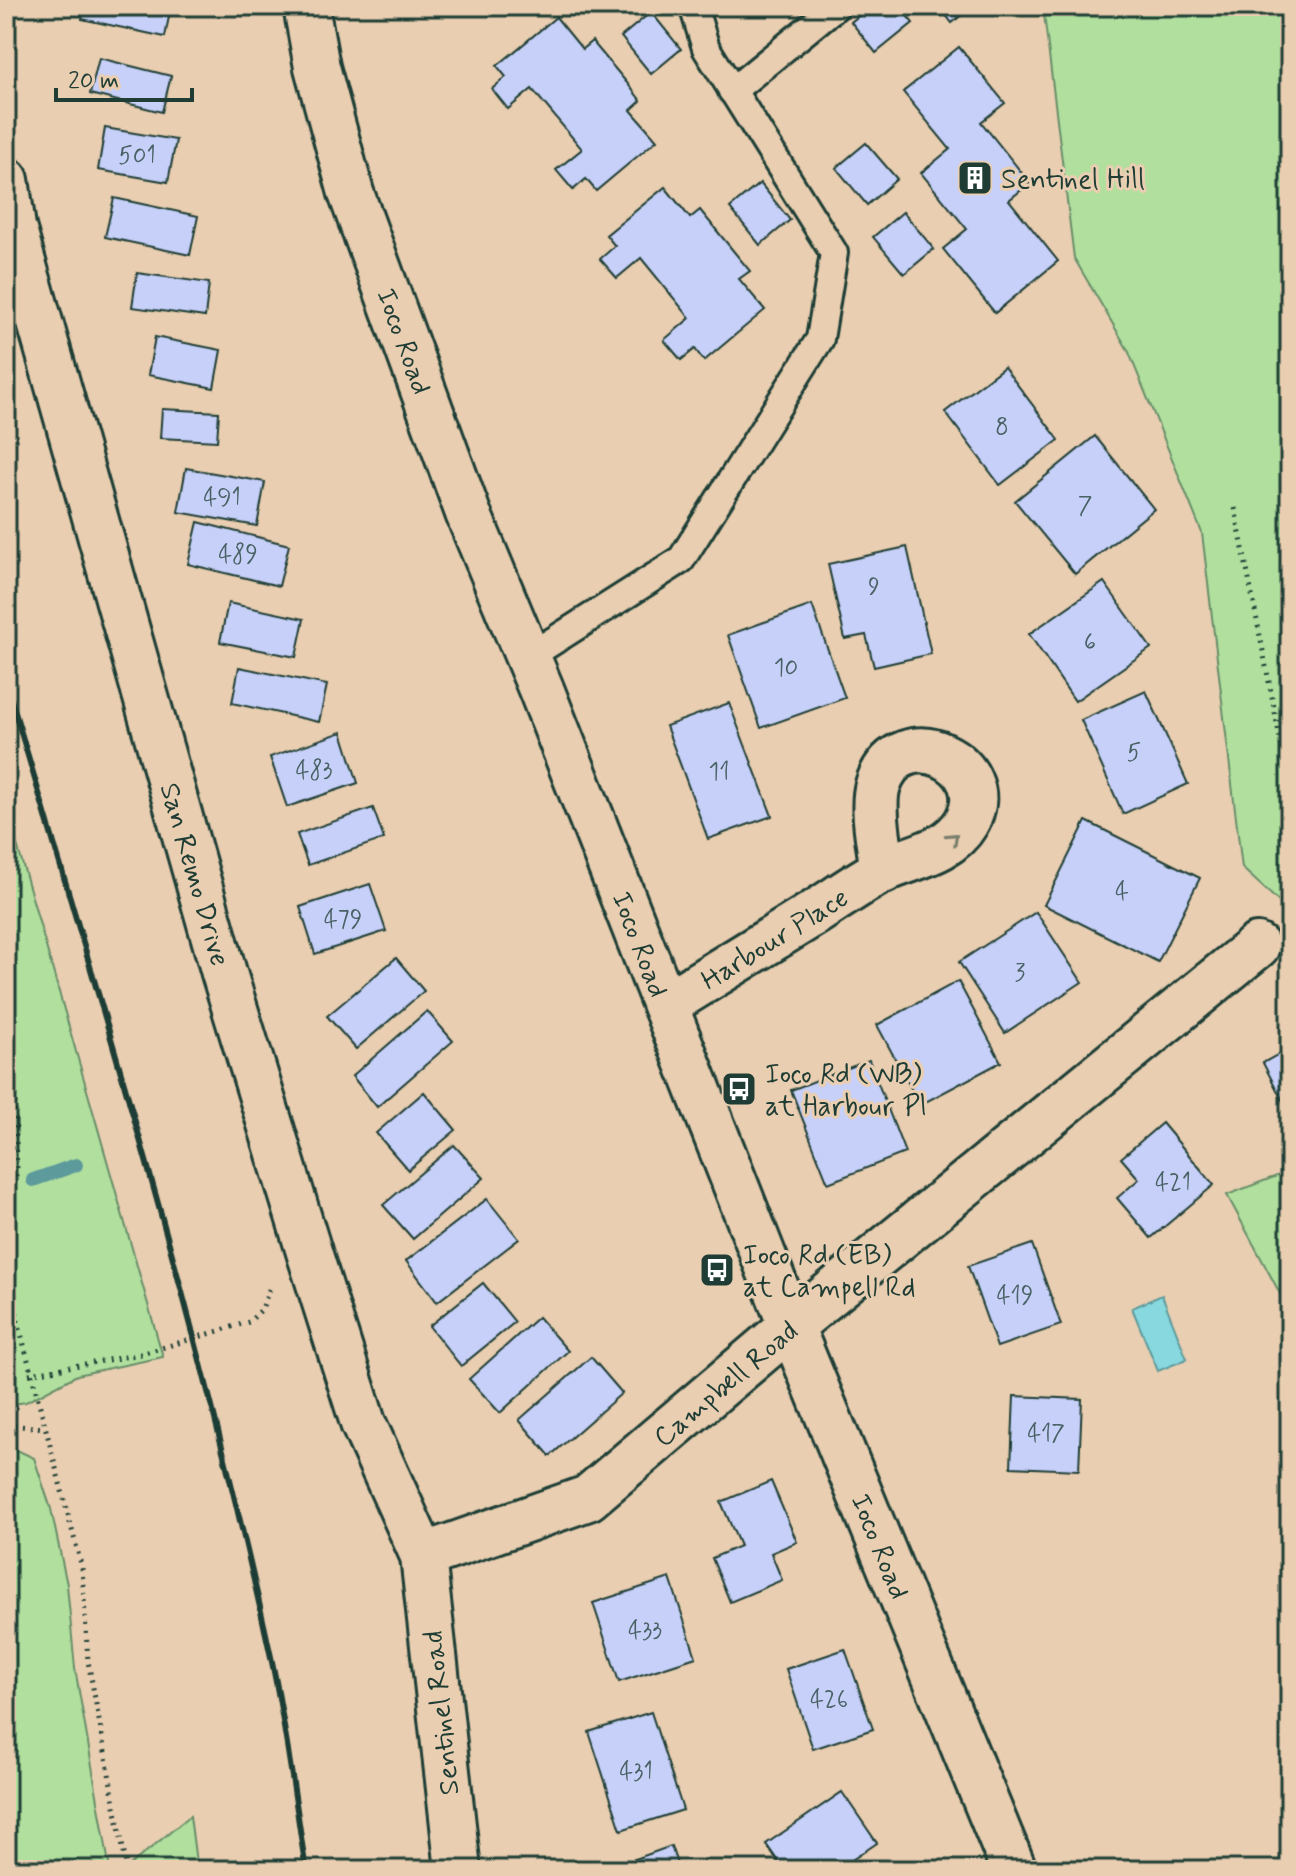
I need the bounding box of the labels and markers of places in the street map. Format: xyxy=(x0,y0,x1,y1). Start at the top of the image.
building icon: Sentinel Hill xyxy=(956,159,994,197)
place label: Sentinel Hill xyxy=(1001,162,1145,199)
place label: Ioco Rd (WB) at Harbour Pl xyxy=(765,1057,927,1126)
bus stop icon: Ioco Rd (WB) at Harbour Pl xyxy=(720,1070,758,1108)
place label: Ioco Rd (EB) at Campell Rd xyxy=(743,1238,916,1307)
bus stop icon: Ioco Rd (EB) at Campell Rd xyxy=(698,1251,736,1289)

